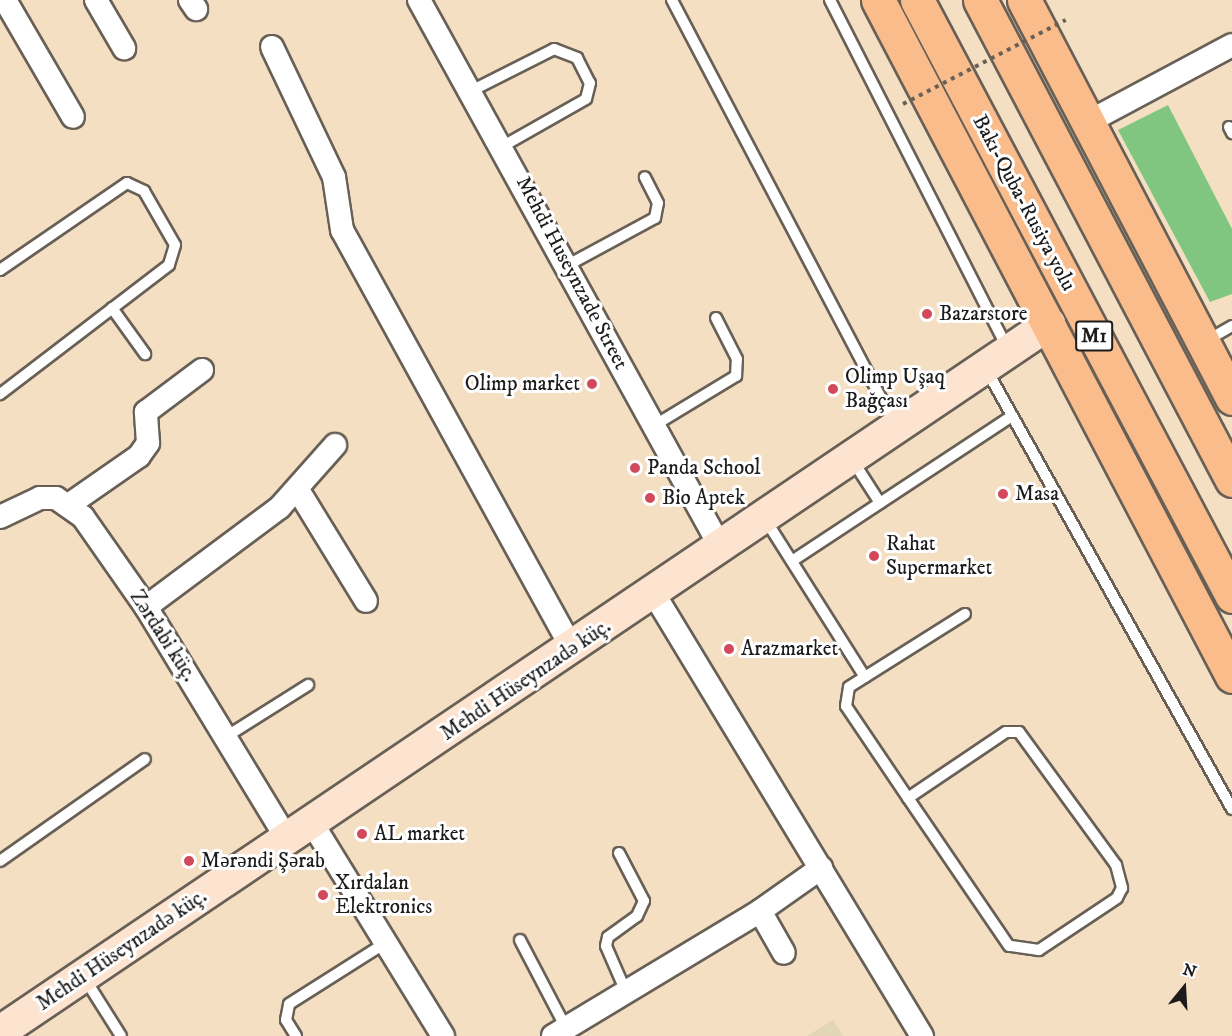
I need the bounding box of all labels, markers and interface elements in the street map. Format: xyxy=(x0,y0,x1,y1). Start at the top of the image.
street label: Bakı-Quba-Rusiya yolu xyxy=(967,111,1081,295)
street label: Mehdi Huseynzadе Street xyxy=(510,172,634,374)
place label: Bazarstore xyxy=(939,301,1027,327)
marker: Bazarstore xyxy=(920,307,934,321)
road number: M1 xyxy=(1074,319,1114,353)
place label: Olimp Uşaq Bağçası xyxy=(845,364,945,414)
place label: Olimp market xyxy=(465,371,580,397)
marker: Olimp market xyxy=(585,377,599,391)
marker: Olimp Uşaq Bağçası xyxy=(826,382,840,396)
place label: Panda School xyxy=(647,455,761,481)
marker: Panda School xyxy=(628,461,642,475)
place label: Masa xyxy=(1015,481,1059,507)
place label: Bio Aptek xyxy=(662,485,745,511)
marker: Masa xyxy=(996,487,1010,501)
marker: Bio Aptek xyxy=(643,491,657,505)
place label: Rahat Supermarket xyxy=(886,531,992,581)
marker: Rahat Supermarket xyxy=(867,549,881,563)
street label: Zərdabi küç. xyxy=(124,585,202,687)
street label: Mehdi Hüseynzadə küç. xyxy=(436,614,616,746)
place label: Arazmarket xyxy=(741,636,838,662)
marker: Arazmarket xyxy=(722,642,736,656)
place label: AL market xyxy=(374,821,465,847)
marker: AL market xyxy=(355,827,369,841)
place label: Mərəndi Şərab xyxy=(201,848,325,874)
marker: Mərəndi Şərab xyxy=(182,854,196,868)
place label: Xırdalan Elektronics xyxy=(335,870,432,920)
street label: Mehdi Hüseynzadə küç. xyxy=(32,884,212,1016)
marker: Xırdalan Elektronics xyxy=(316,888,330,902)
north arrow xyxy=(1154,958,1214,1018)
text: N xyxy=(1180,959,1199,982)

